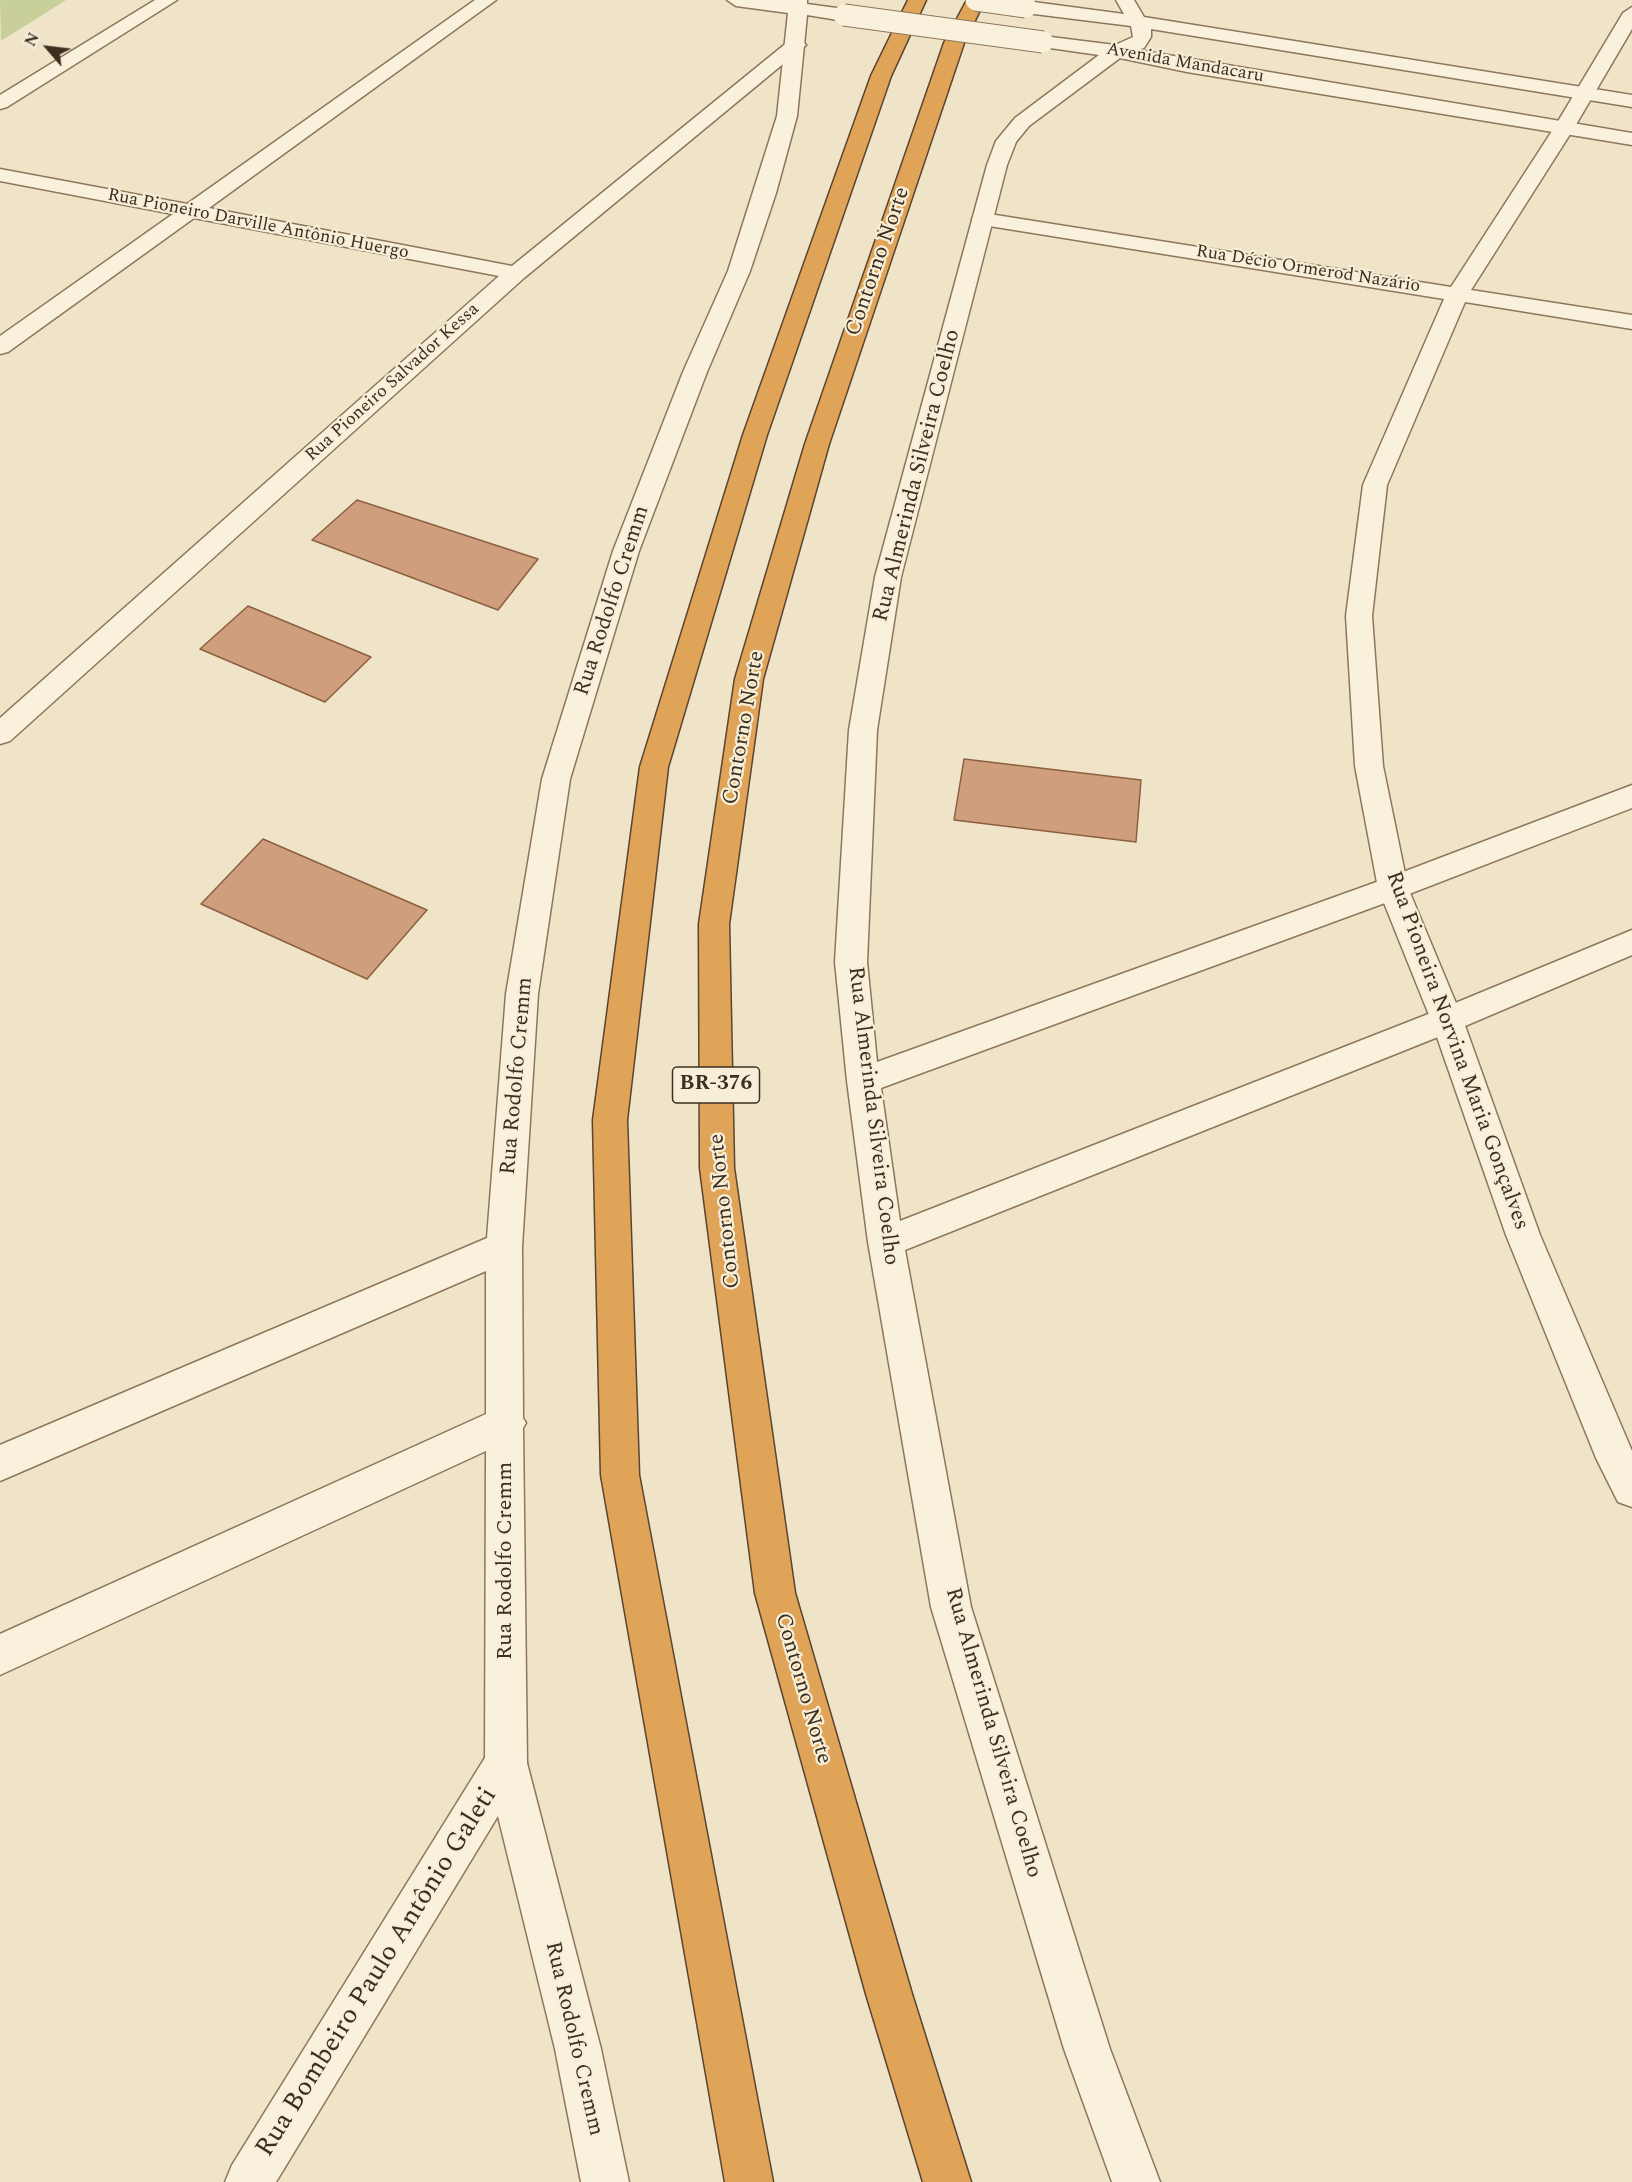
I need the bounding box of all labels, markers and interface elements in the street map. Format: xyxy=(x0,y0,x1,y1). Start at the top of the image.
north arrow xyxy=(18,18,78,78)
text: N xyxy=(18,28,46,51)
street label: Avenida Mandacaru xyxy=(1105,40,1265,88)
street label: Contorno Norte xyxy=(841,184,917,340)
street label: Rua Pioneiro Darville Antônio Huergo xyxy=(106,185,410,265)
street label: Rua Décio Ormerod Nazário xyxy=(1194,242,1422,298)
street label: Rua Pioneiro Salvador Kessa xyxy=(302,299,484,467)
street label: Rua Almerinda Silveira Coelho xyxy=(869,327,967,625)
street label: Rua Rodolfo Cremm xyxy=(570,503,656,699)
street label: Contorno Norte xyxy=(718,649,772,807)
street label: Rua Pioneira Norvina Maria Gonçalves xyxy=(1379,868,1533,1234)
street label: Rua Almerinda Silveira Coelho xyxy=(841,965,903,1267)
street label: Rua Rodolfo Cremm xyxy=(496,976,540,1176)
road number: BR-376 xyxy=(672,1067,760,1103)
street label: Contorno Norte xyxy=(705,1132,747,1290)
street label: Rua Rodolfo Cremm xyxy=(494,1462,520,1660)
street label: Rua Almerinda Silveira Coelho xyxy=(938,1585,1046,1881)
street label: Contorno Norte xyxy=(768,1610,836,1768)
street label: Rua Bombeiro Paulo Antônio Galeti xyxy=(250,1782,506,2164)
street label: Rua Rodolfo Cremm xyxy=(538,1939,608,2139)

